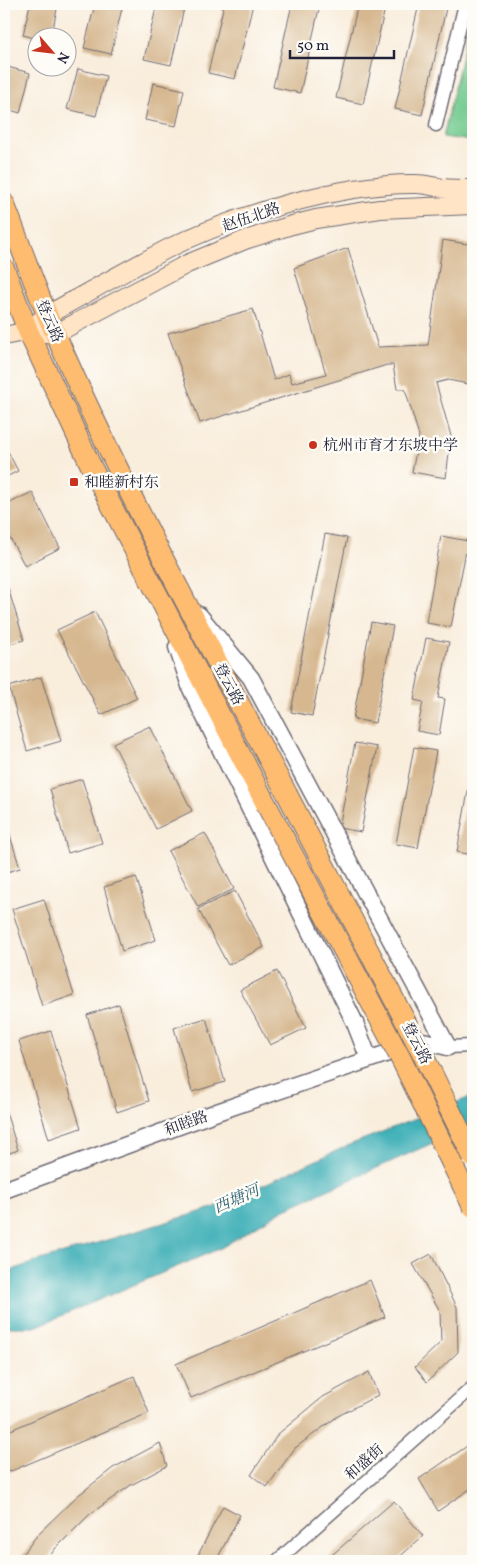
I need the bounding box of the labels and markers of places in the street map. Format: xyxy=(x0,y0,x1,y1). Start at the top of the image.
place label: 杭州市育才东坡中学 xyxy=(323,436,458,457)
marker: 杭州市育才东坡中学 xyxy=(307,439,319,451)
place label: 和睦新村东 xyxy=(84,473,159,494)
marker: 和睦新村东 xyxy=(68,476,80,488)

